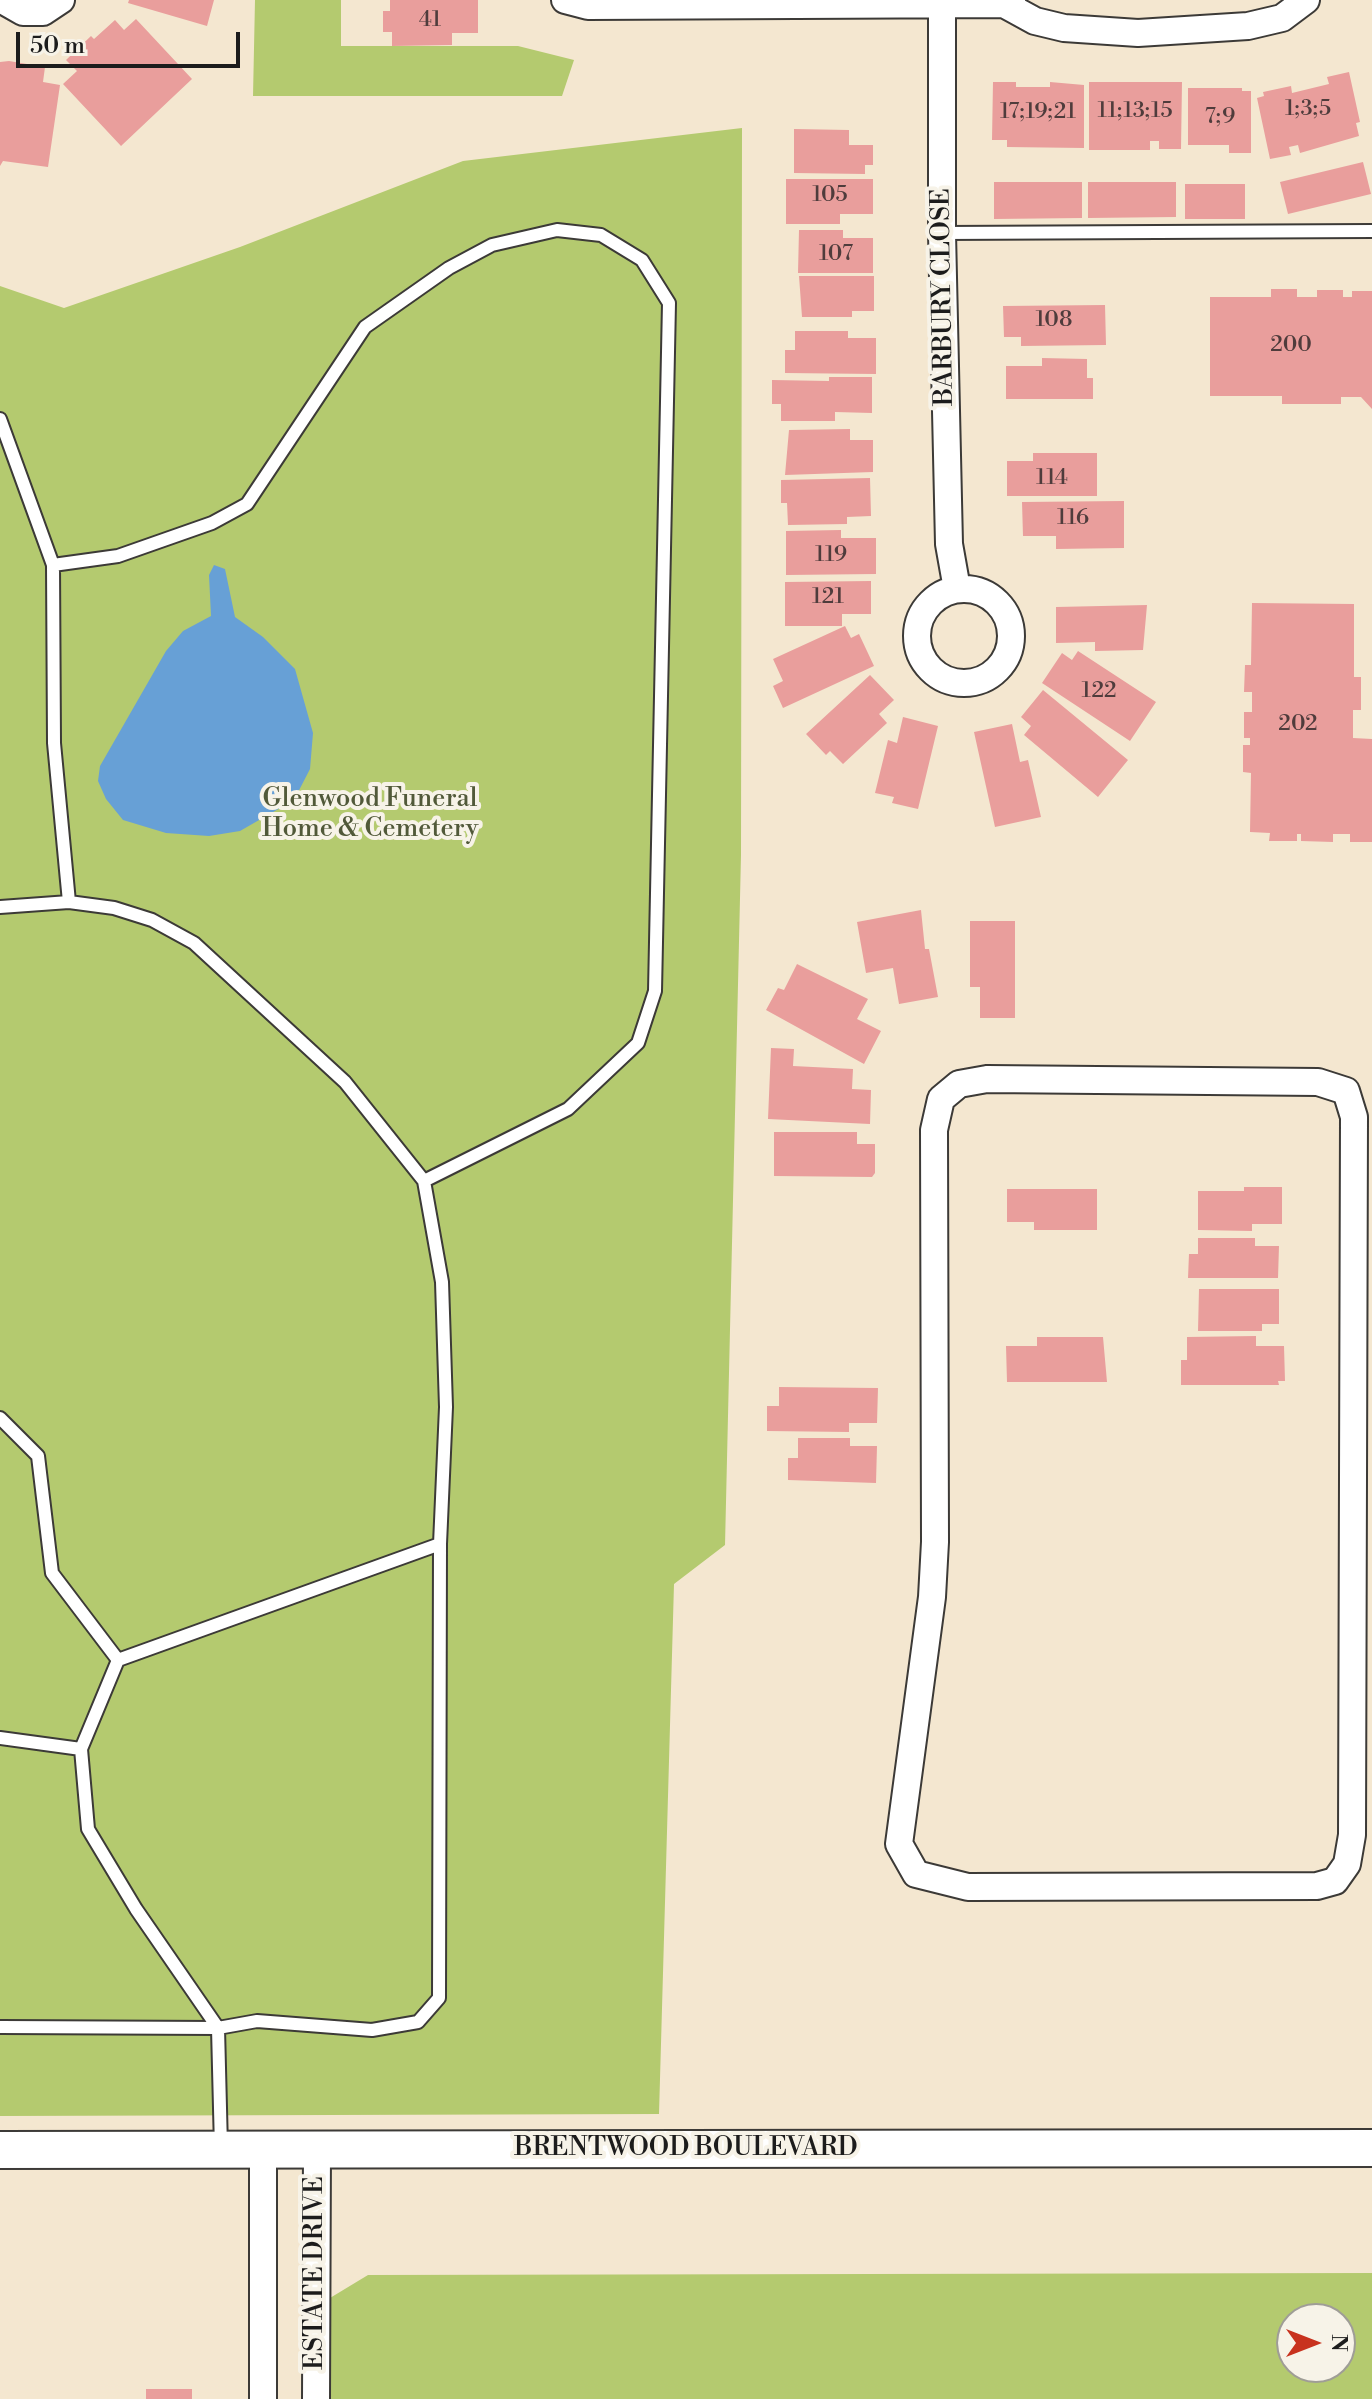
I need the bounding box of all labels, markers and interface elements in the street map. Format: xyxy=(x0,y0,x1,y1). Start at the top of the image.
house number: 41 xyxy=(419,8,441,34)
scale bar xyxy=(20,16,244,66)
text: 50 m xyxy=(30,31,85,61)
house number: 1;3;5 xyxy=(1285,97,1331,123)
house number: 11;13;15 xyxy=(1097,99,1173,125)
house number: 17;19;21 xyxy=(1000,100,1076,126)
house number: 7;9 xyxy=(1205,105,1235,131)
house number: 105 xyxy=(812,183,848,209)
street label: BARBURY CLOSE xyxy=(927,188,961,406)
house number: 107 xyxy=(819,242,853,268)
house number: 108 xyxy=(1036,308,1072,334)
house number: 200 xyxy=(1270,333,1312,359)
house number: 114 xyxy=(1036,466,1068,492)
house number: 116 xyxy=(1057,506,1089,532)
house number: 119 xyxy=(815,543,847,569)
house number: 121 xyxy=(812,585,844,611)
house number: 122 xyxy=(1081,679,1117,705)
house number: 202 xyxy=(1278,712,1318,738)
park label: Glenwood Funeral Home & Cemetery xyxy=(262,784,478,846)
street label: BRENTWOOD BOULEVARD xyxy=(514,2133,858,2165)
street label: ESTATE DRIVE xyxy=(300,2176,332,2370)
north arrow xyxy=(1276,2303,1356,2383)
text: N xyxy=(1325,2334,1352,2352)

